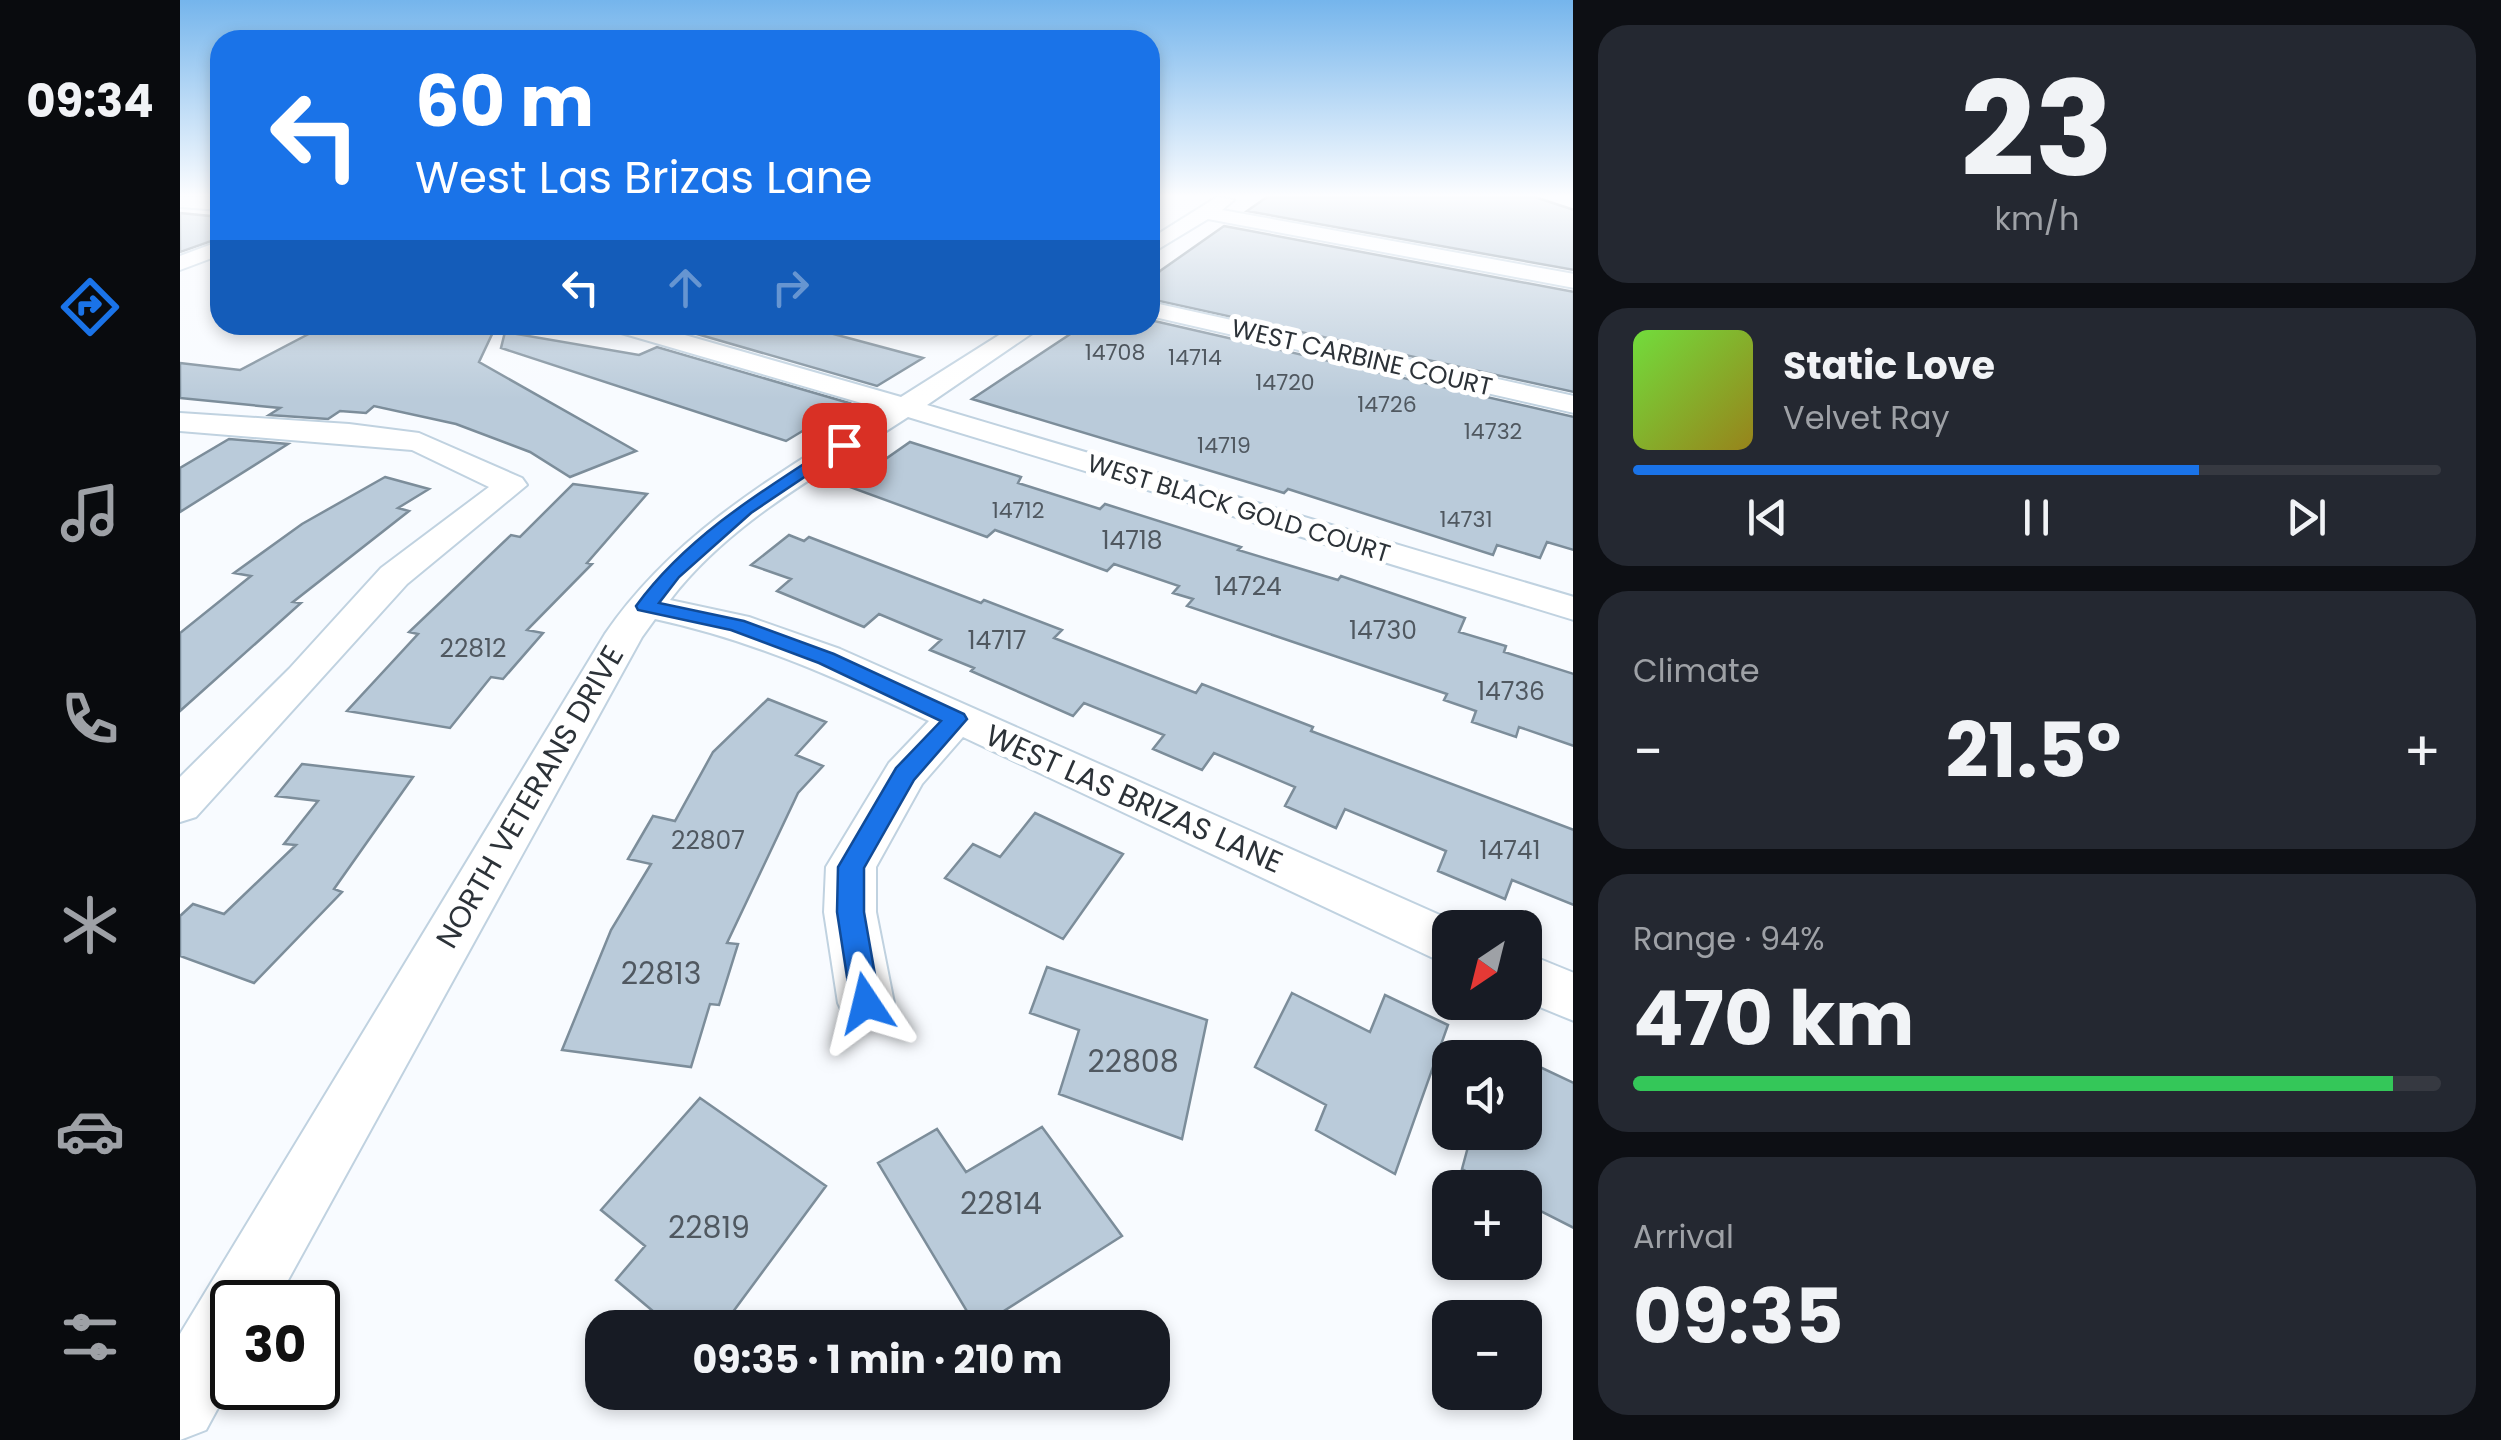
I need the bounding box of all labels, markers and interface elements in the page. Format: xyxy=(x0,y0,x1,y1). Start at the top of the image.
text: 23 xyxy=(1961,38,2113,221)
text: 60 m xyxy=(415,52,594,151)
text: 09:34 xyxy=(26,70,154,133)
icon: left xyxy=(250,70,380,200)
text: West Las Brizas Lane xyxy=(415,146,872,209)
text: km/h xyxy=(1994,196,2080,241)
icon: left xyxy=(553,260,608,315)
icon: ahead xyxy=(658,260,713,315)
icon: right xyxy=(763,260,818,315)
icon: directions xyxy=(55,272,125,342)
street label: WEST CARBINE COURT xyxy=(1228,310,1496,405)
house number: 14708 xyxy=(1085,337,1145,368)
text: Static Love xyxy=(1783,339,1995,392)
house number: 14714 xyxy=(1168,342,1222,373)
house number: 14720 xyxy=(1255,367,1315,398)
house number: 14726 xyxy=(1357,389,1417,420)
text: Velvet Ray xyxy=(1783,395,1949,440)
pin xyxy=(802,403,887,488)
house number: 14732 xyxy=(1464,416,1522,447)
icon: arrive xyxy=(817,418,872,473)
house number: 14719 xyxy=(1197,430,1251,461)
street label: WEST BLACK GOLD COURT xyxy=(1083,446,1395,571)
icon: music xyxy=(55,478,125,548)
icon: previous xyxy=(1740,490,1795,545)
icon: pause xyxy=(2009,490,2064,545)
icon: next xyxy=(2279,490,2334,545)
house number: 14712 xyxy=(992,495,1044,526)
house number: 14731 xyxy=(1440,504,1492,535)
house number: 14718 xyxy=(1101,523,1163,558)
house number: 14724 xyxy=(1214,569,1282,604)
house number: 14730 xyxy=(1349,613,1417,648)
house number: 14717 xyxy=(967,623,1027,658)
house number: 22812 xyxy=(440,631,506,666)
street label: NORTH VETERANS DRIVE xyxy=(425,638,634,956)
text: Climate xyxy=(1633,648,1760,693)
house number: 14736 xyxy=(1477,674,1545,709)
icon: phone xyxy=(55,684,125,754)
text: 21.5° xyxy=(1946,698,2121,803)
text: − xyxy=(1633,713,1663,790)
text: + xyxy=(2403,713,2441,790)
street label: WEST LAS BRIZAS LANE xyxy=(979,714,1290,883)
house number: 22807 xyxy=(671,823,745,858)
house number: 14741 xyxy=(1479,833,1541,868)
icon: climate xyxy=(55,890,125,960)
north arrow xyxy=(1432,910,1542,1020)
map controls xyxy=(1432,910,1542,1410)
text: Range · 94% xyxy=(1633,916,1825,961)
position arrow xyxy=(814,951,918,1055)
house number: 22813 xyxy=(621,952,701,995)
text: 470 km xyxy=(1633,966,1914,1071)
house number: 22808 xyxy=(1087,1040,1179,1083)
button: sound xyxy=(1432,1040,1542,1150)
icon: car xyxy=(55,1096,125,1166)
button: + xyxy=(1432,1170,1542,1280)
house number: 22814 xyxy=(960,1182,1042,1225)
house number: 22819 xyxy=(668,1206,750,1249)
text: Arrival xyxy=(1633,1214,1734,1259)
text: 09:35 xyxy=(1633,1264,1843,1369)
speed limit sign: 30 xyxy=(210,1280,340,1410)
button: − xyxy=(1432,1300,1542,1410)
icon: filters xyxy=(55,1302,125,1372)
text: 09:35 · 1 min · 210 m xyxy=(692,1333,1063,1386)

